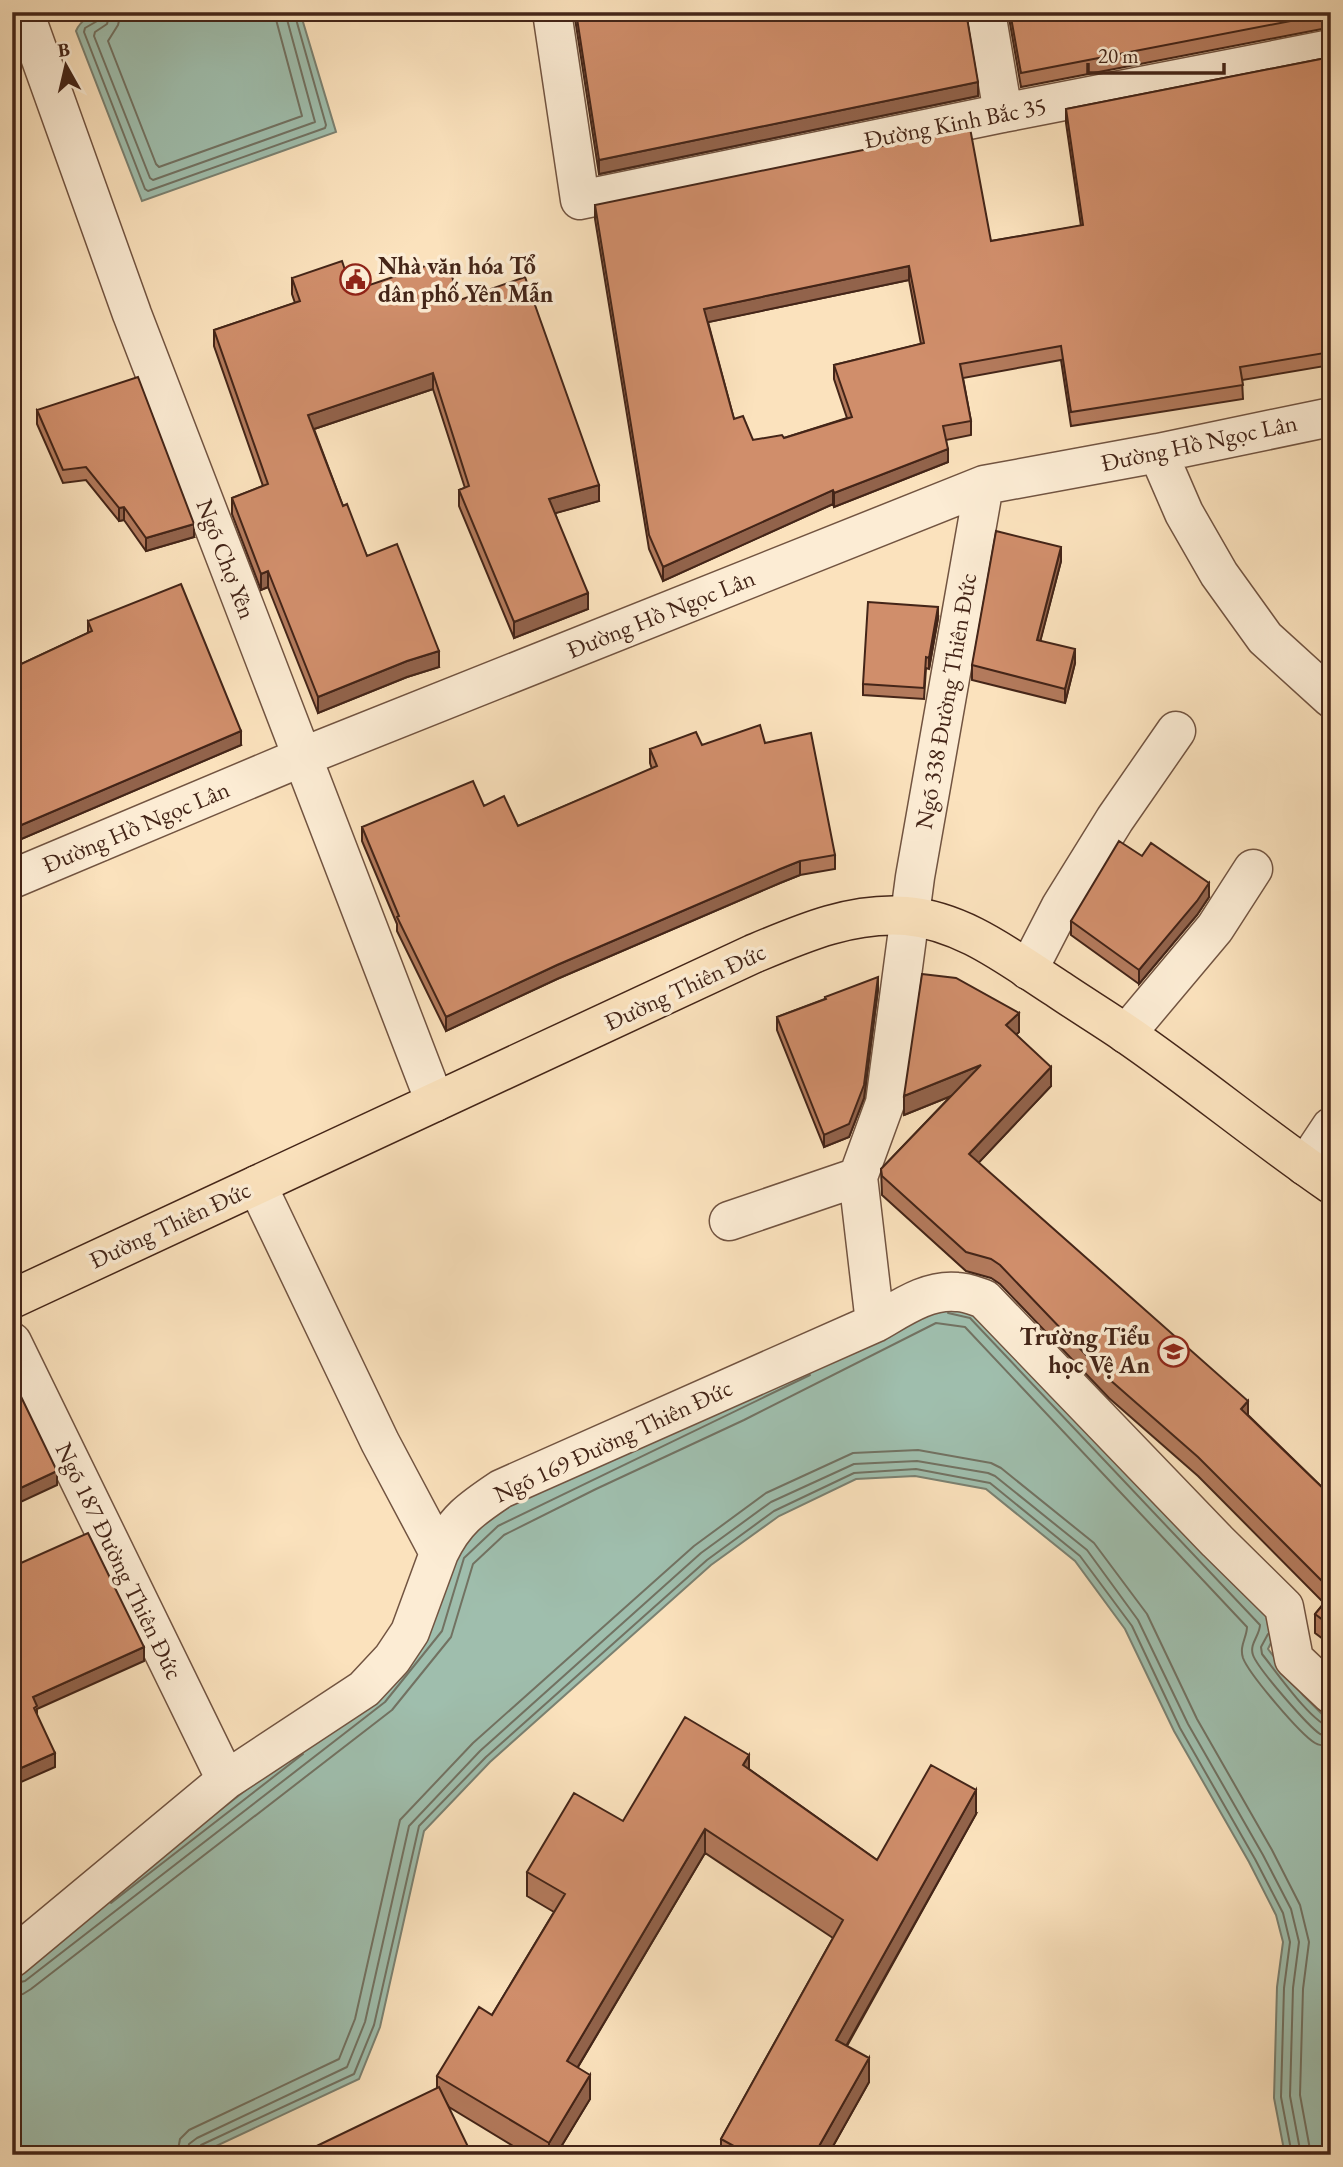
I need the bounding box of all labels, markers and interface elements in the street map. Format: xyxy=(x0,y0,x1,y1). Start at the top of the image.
north arrow xyxy=(32,32,102,102)
scale bar xyxy=(1088,32,1224,76)
text: B xyxy=(56,36,71,63)
text: 20 m xyxy=(1098,42,1139,69)
street label: Đường Kinh Bắc 35 xyxy=(861,90,1049,155)
place label: Nhà văn hóa Tổ dân phố Yên Mẫn xyxy=(378,250,554,309)
public building icon: Nhà văn hóa Tổ dân phố Yên Mẫn xyxy=(338,263,372,297)
street label: Đường Hồ Ngọc Lân xyxy=(1098,407,1300,478)
street label: Ngõ Chợ Yên xyxy=(189,494,264,623)
street label: Đường Hồ Ngọc Lân xyxy=(562,562,760,665)
street label: Ngõ 338 Đường Thiên Đức xyxy=(908,570,983,831)
street label: Đường Hồ Ngọc Lân xyxy=(38,773,234,880)
street label: Đường Thiên Đức xyxy=(599,936,770,1037)
street label: Đường Thiên Đức xyxy=(84,1174,255,1275)
place label: Trường Tiểu học Vệ An xyxy=(1020,1321,1151,1380)
school or university icon: Trường Tiểu học Vệ An xyxy=(1156,1334,1190,1368)
street label: Ngõ 169 Đường Thiên Đức xyxy=(489,1372,737,1509)
street label: Ngõ 187 Đường Thiên Đức xyxy=(49,1437,190,1684)

